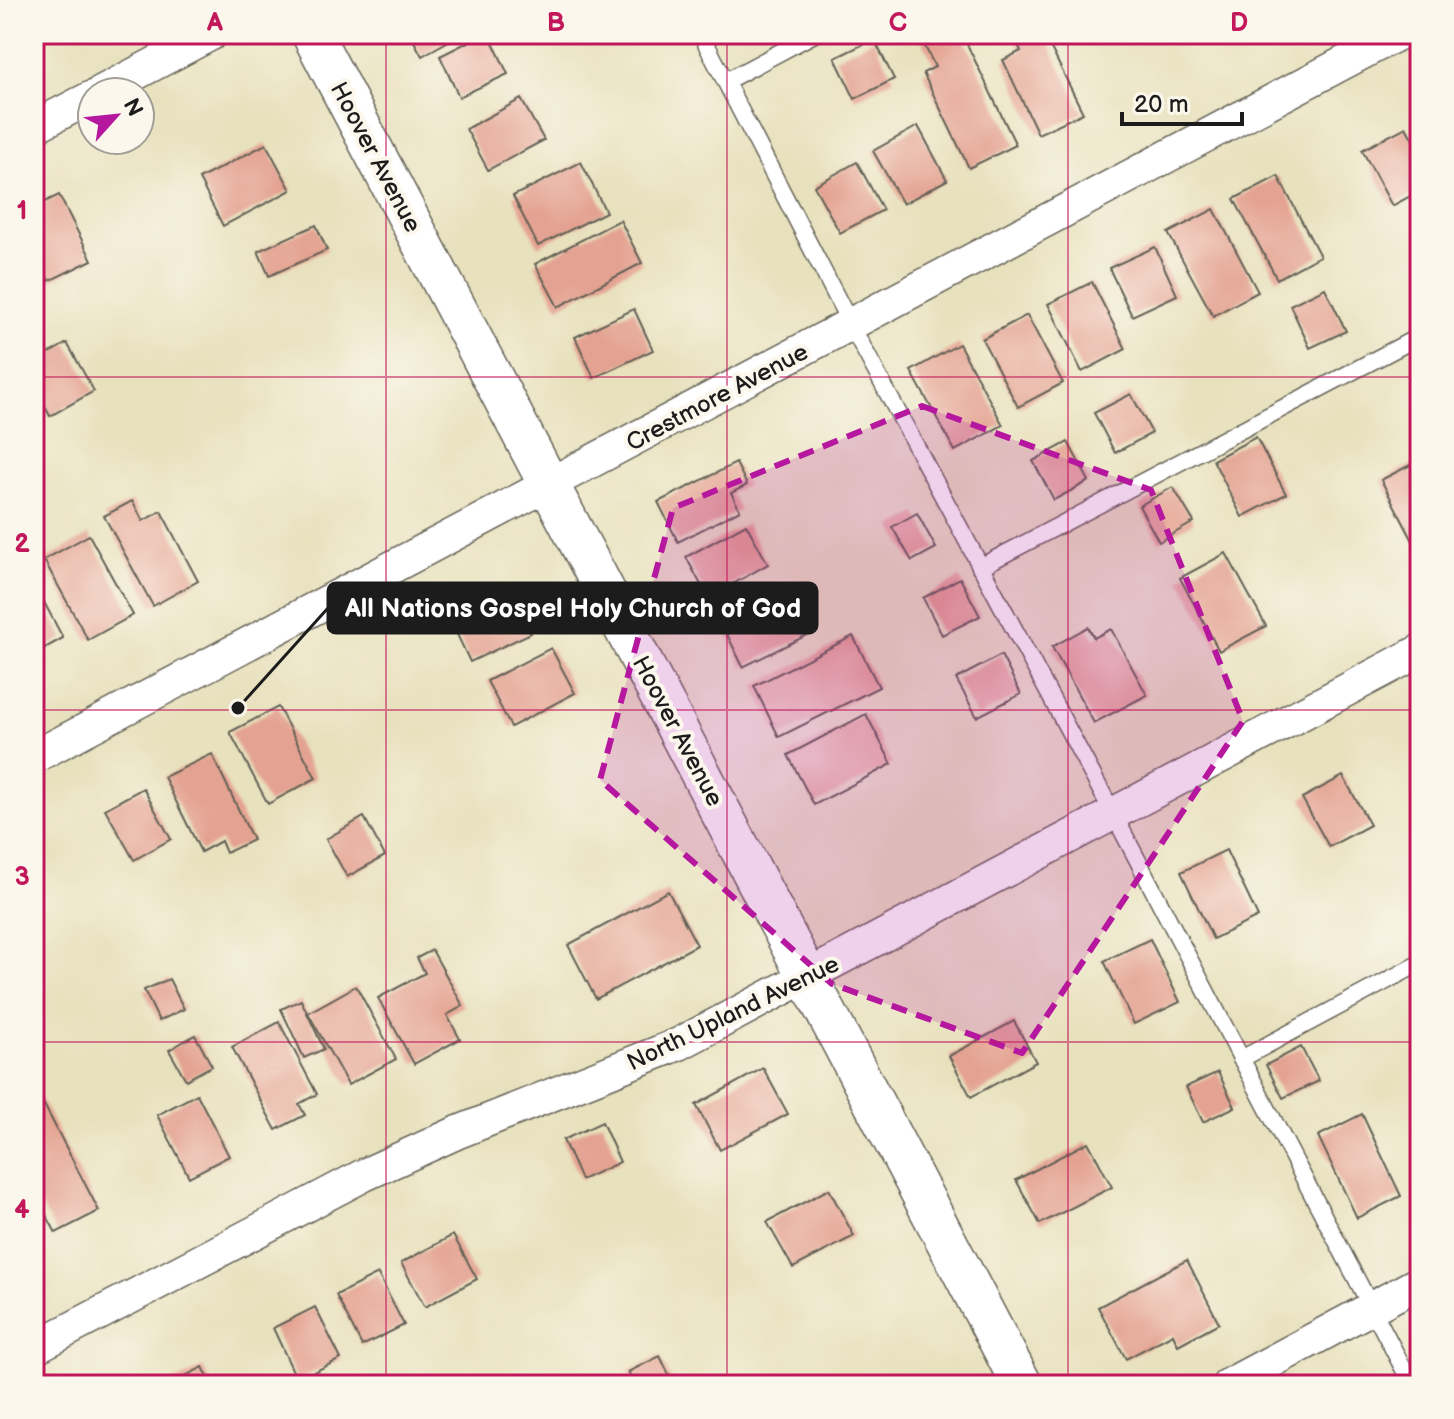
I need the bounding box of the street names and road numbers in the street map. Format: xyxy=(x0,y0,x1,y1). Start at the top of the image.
street label: Hoover Avenue xyxy=(324,77,427,237)
street label: Crestmore Avenue xyxy=(621,337,813,458)
street label: Hoover Avenue xyxy=(626,651,729,811)
street label: North Upland Avenue xyxy=(622,950,844,1077)

